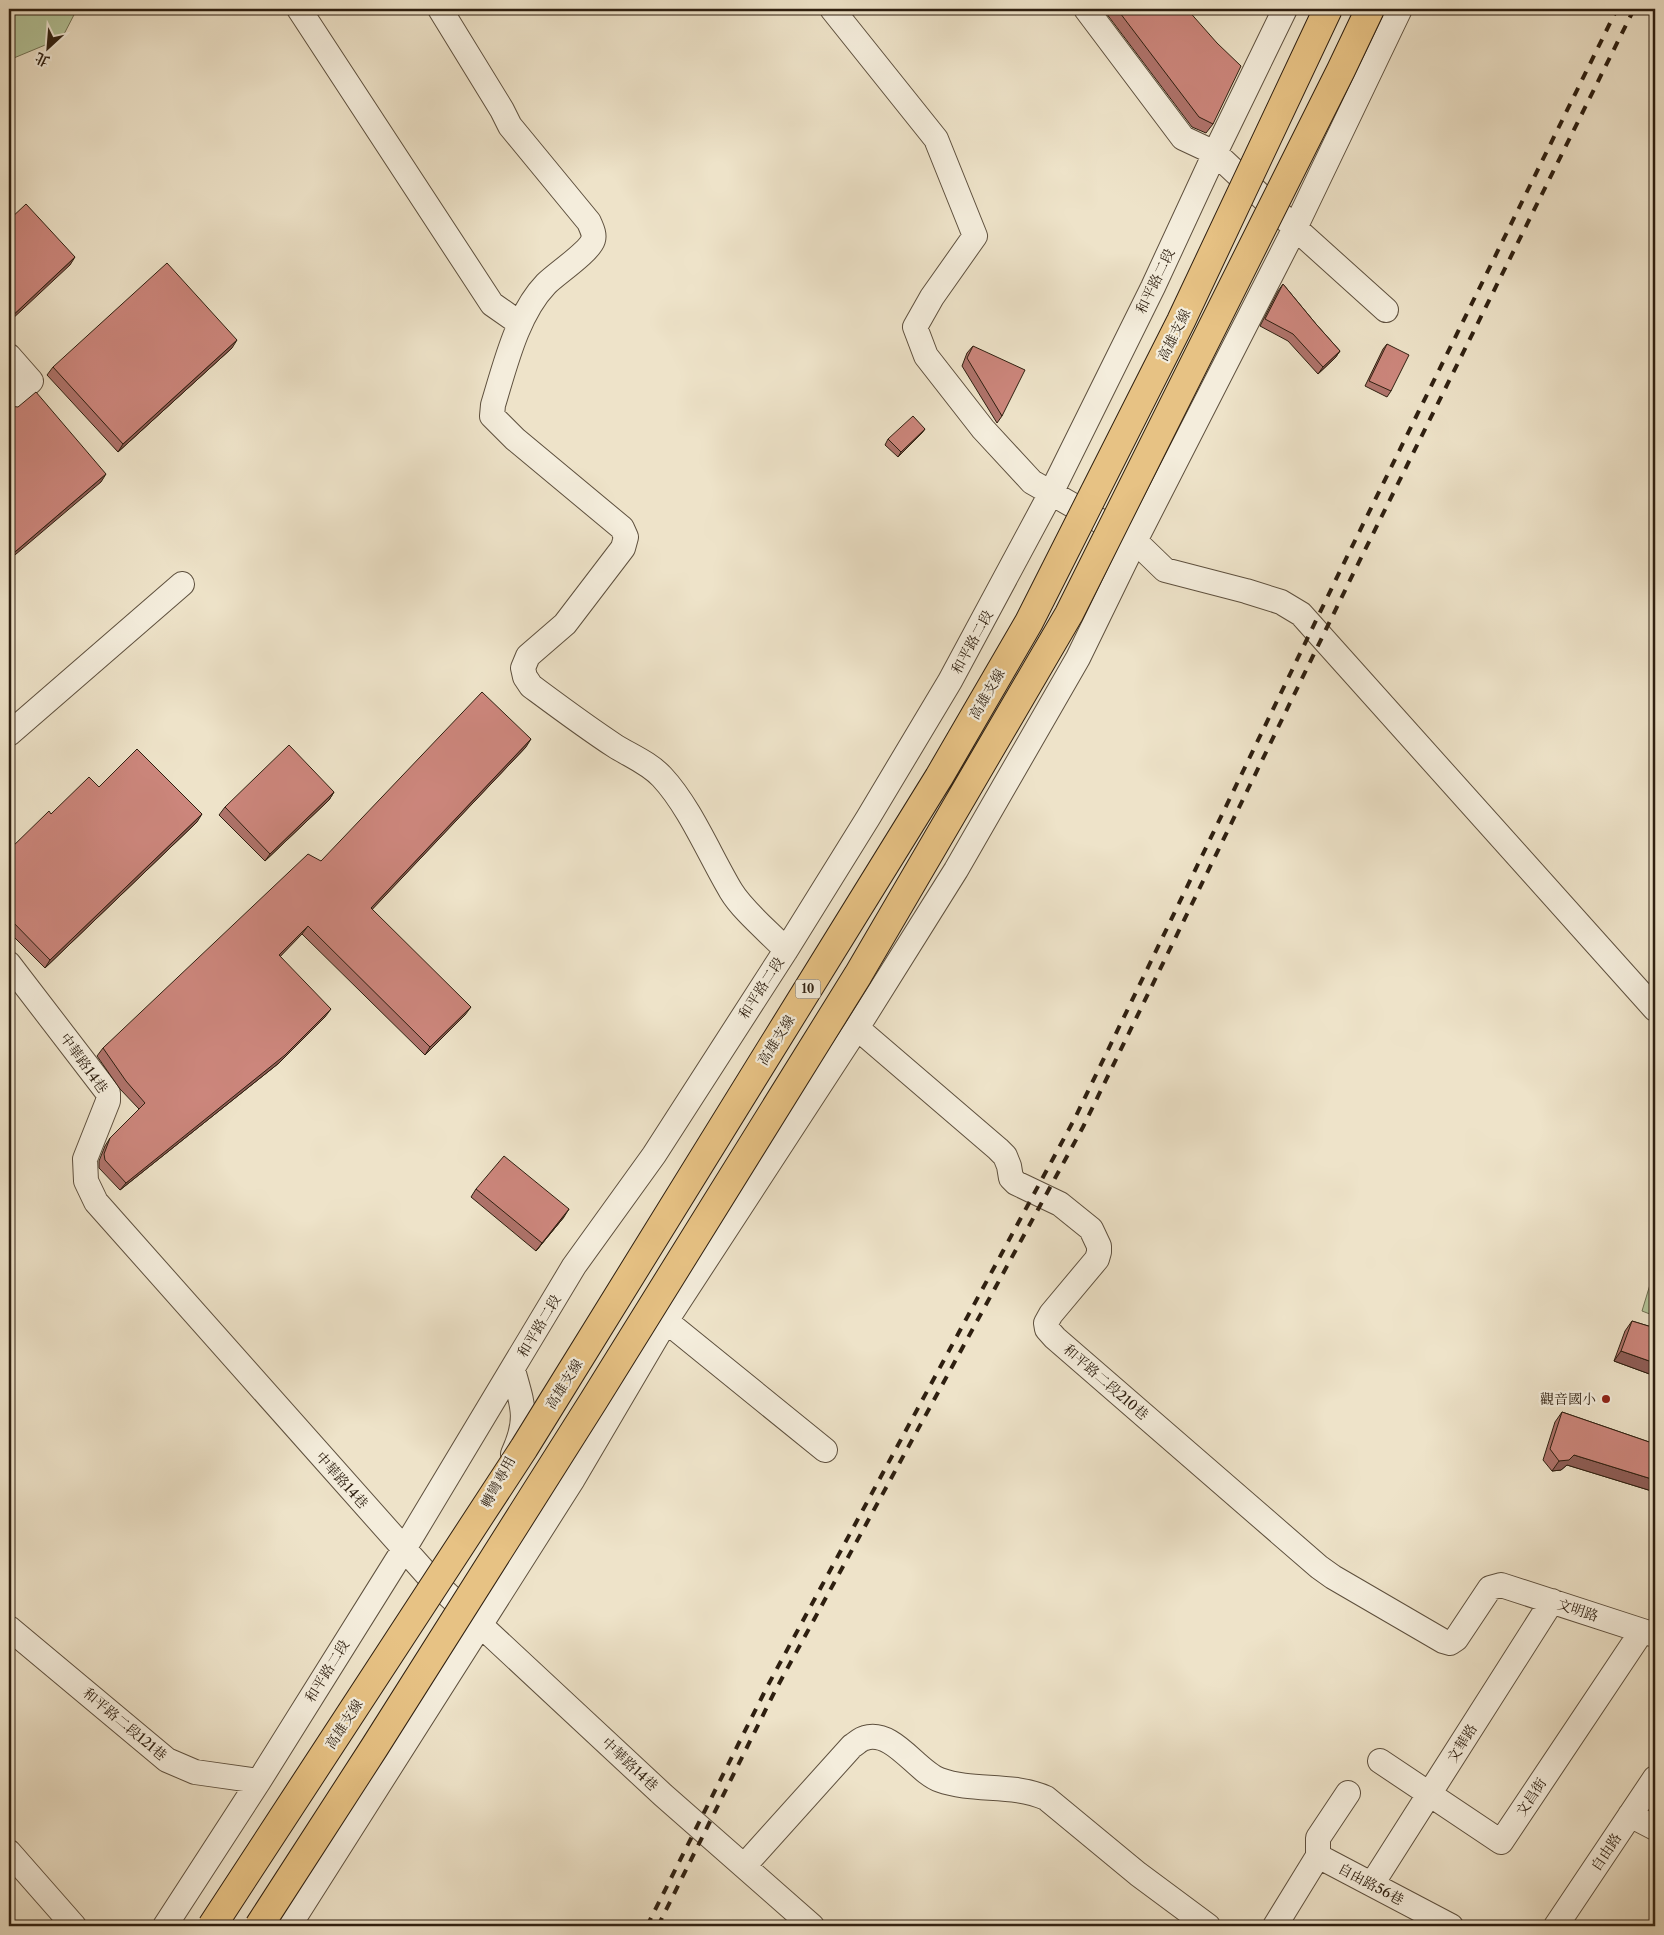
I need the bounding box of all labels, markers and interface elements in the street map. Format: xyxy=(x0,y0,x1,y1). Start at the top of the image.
north arrow xyxy=(22,22,72,72)
text: 北 xyxy=(32,49,53,71)
street label: 和平路二段 xyxy=(1132,246,1178,316)
street label: 高雄支線 xyxy=(1154,306,1194,364)
street label: 和平路二段 xyxy=(947,607,997,677)
street label: 高雄支線 xyxy=(965,665,1009,723)
street label: 和平路二段 xyxy=(734,954,788,1022)
road number: 10 xyxy=(796,980,820,999)
street label: 高雄支線 xyxy=(754,1011,798,1069)
street label: 中華路14巷 xyxy=(56,1029,112,1097)
street label: 和平路二段 xyxy=(513,1291,565,1361)
street label: 和平路二段210巷 xyxy=(1060,1340,1152,1424)
street label: 高雄支線 xyxy=(542,1355,586,1413)
place label: 觀音國小 xyxy=(1540,1390,1596,1408)
marker: 觀音國小 xyxy=(1600,1393,1612,1405)
street label: 中華路14巷 xyxy=(312,1448,372,1512)
street label: 轉彎專用 xyxy=(477,1453,519,1511)
street label: 文明路 xyxy=(1555,1595,1601,1625)
street label: 和平路二段 xyxy=(301,1637,353,1705)
street label: 和平路二段121巷 xyxy=(79,1684,171,1764)
street label: 高雄支線 xyxy=(321,1696,367,1752)
street label: 文華路 xyxy=(1443,1720,1481,1766)
street label: 中華路14巷 xyxy=(598,1734,662,1794)
street label: 文昌街 xyxy=(1512,1775,1550,1819)
street label: 自由路 xyxy=(1587,1830,1625,1874)
street label: 自由路56巷 xyxy=(1335,1859,1407,1909)

